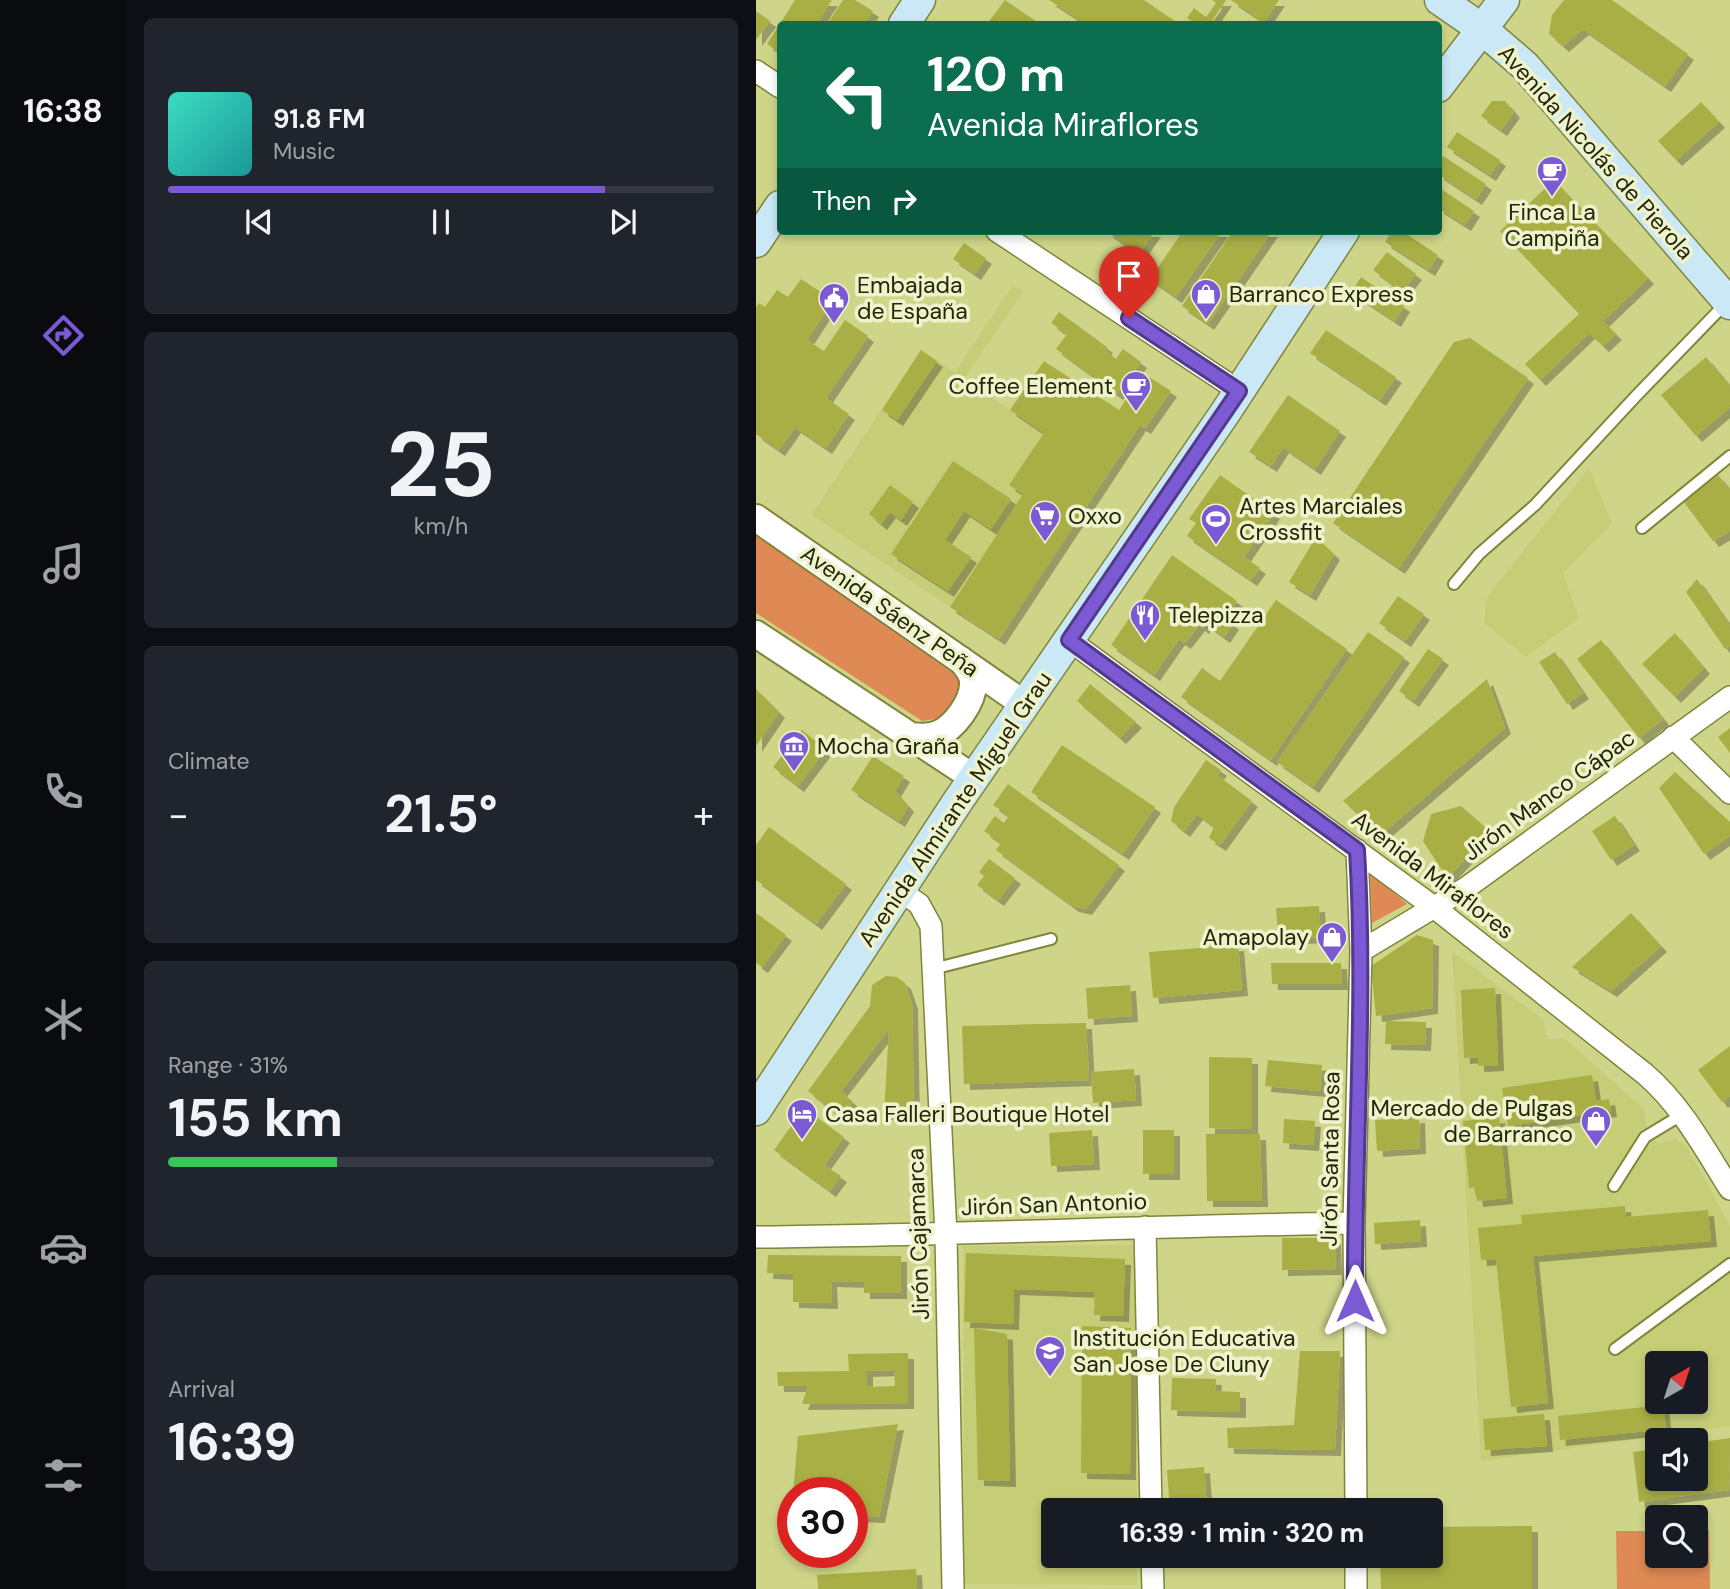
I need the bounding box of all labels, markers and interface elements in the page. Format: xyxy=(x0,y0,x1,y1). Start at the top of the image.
street label: Avenida Nicolás de Pierola xyxy=(1492,38,1700,266)
text: 120 m xyxy=(927,42,1065,106)
icon: left xyxy=(812,49,903,140)
text: 16:38 xyxy=(23,90,103,132)
text: 91.8 FM xyxy=(273,102,365,136)
text: Avenida Miraflores xyxy=(927,104,1199,146)
text: Music xyxy=(273,136,336,166)
cafe icon: Finca La Campiña xyxy=(1535,154,1569,198)
icon: right xyxy=(885,182,923,220)
text: Then xyxy=(812,184,871,218)
place label: Finca La Campiña xyxy=(1504,197,1600,253)
icon: previous xyxy=(240,203,278,241)
icon: pause xyxy=(422,203,460,241)
icon: next xyxy=(604,203,642,241)
pin xyxy=(1099,246,1159,318)
icon: arrive xyxy=(1110,257,1148,295)
place label: Embajada de España xyxy=(857,270,968,326)
shop icon: Barranco Express xyxy=(1189,277,1223,321)
place label: Barranco Express xyxy=(1229,279,1414,309)
public building icon: Embajada de España xyxy=(817,281,851,325)
icon: directions xyxy=(39,311,88,360)
cafe icon: Coffee Element xyxy=(1119,369,1153,413)
place label: Coffee Element xyxy=(948,371,1113,401)
text: 25 xyxy=(386,406,496,524)
place label: Artes Marciales Crossfit xyxy=(1239,491,1403,547)
supermarket icon: Oxxo xyxy=(1028,499,1062,543)
place label: Oxxo xyxy=(1068,501,1122,531)
sports icon: Artes Marciales Crossfit xyxy=(1199,502,1233,546)
text: km/h xyxy=(414,511,468,541)
street label: Avenida Sáenz Peña xyxy=(795,538,985,684)
icon: music xyxy=(39,539,88,588)
restaurant icon: Telepizza xyxy=(1128,598,1162,642)
place label: Telepizza xyxy=(1168,600,1264,630)
street label: Avenida Almirante Miguel Grau xyxy=(851,666,1059,952)
street label: Jirón Manco Cápac xyxy=(1457,723,1641,867)
museum icon: Mocha Graña xyxy=(777,729,811,773)
place label: Mocha Graña xyxy=(817,731,959,761)
text: Climate xyxy=(168,746,250,776)
icon: phone xyxy=(39,767,88,816)
text: 21.5° xyxy=(384,780,498,848)
text: − xyxy=(168,790,189,840)
text: + xyxy=(693,790,714,840)
street label: Avenida Miraflores xyxy=(1346,804,1520,946)
shop icon: Amapolay xyxy=(1315,920,1349,964)
place label: Amapolay xyxy=(1203,922,1309,952)
icon: climate xyxy=(39,995,88,1044)
text: Range · 31% xyxy=(168,1050,288,1080)
street label: Jirón Santa Rosa xyxy=(1313,1071,1347,1247)
text: 155 km xyxy=(168,1084,343,1152)
place label: Mercado de Pulgas de Barranco xyxy=(1371,1093,1573,1149)
hotel icon: Casa Falleri Boutique Hotel xyxy=(785,1097,819,1141)
place label: Casa Falleri Boutique Hotel xyxy=(825,1099,1109,1129)
shop icon: Mercado de Pulgas de Barranco xyxy=(1579,1104,1613,1148)
street label: Jirón Cajamarca xyxy=(900,1148,936,1320)
street label: Jirón San Antonio xyxy=(960,1186,1148,1222)
icon: car xyxy=(39,1223,88,1272)
position arrow xyxy=(1318,1264,1392,1338)
place label: Institución Educativa San Jose De Cluny xyxy=(1073,1323,1296,1379)
school or university icon: Institución Educativa San Jose De Cluny xyxy=(1033,1334,1067,1378)
north arrow xyxy=(1645,1351,1708,1414)
map controls xyxy=(1645,1351,1708,1568)
text: Arrival xyxy=(168,1374,235,1404)
text: 16:39 xyxy=(168,1408,296,1476)
button: sound xyxy=(1645,1428,1708,1491)
icon: filters xyxy=(39,1451,88,1500)
speed limit sign: 30 xyxy=(777,1477,868,1568)
button: search xyxy=(1645,1505,1708,1568)
text: 16:39 · 1 min · 320 m xyxy=(1120,1516,1364,1550)

